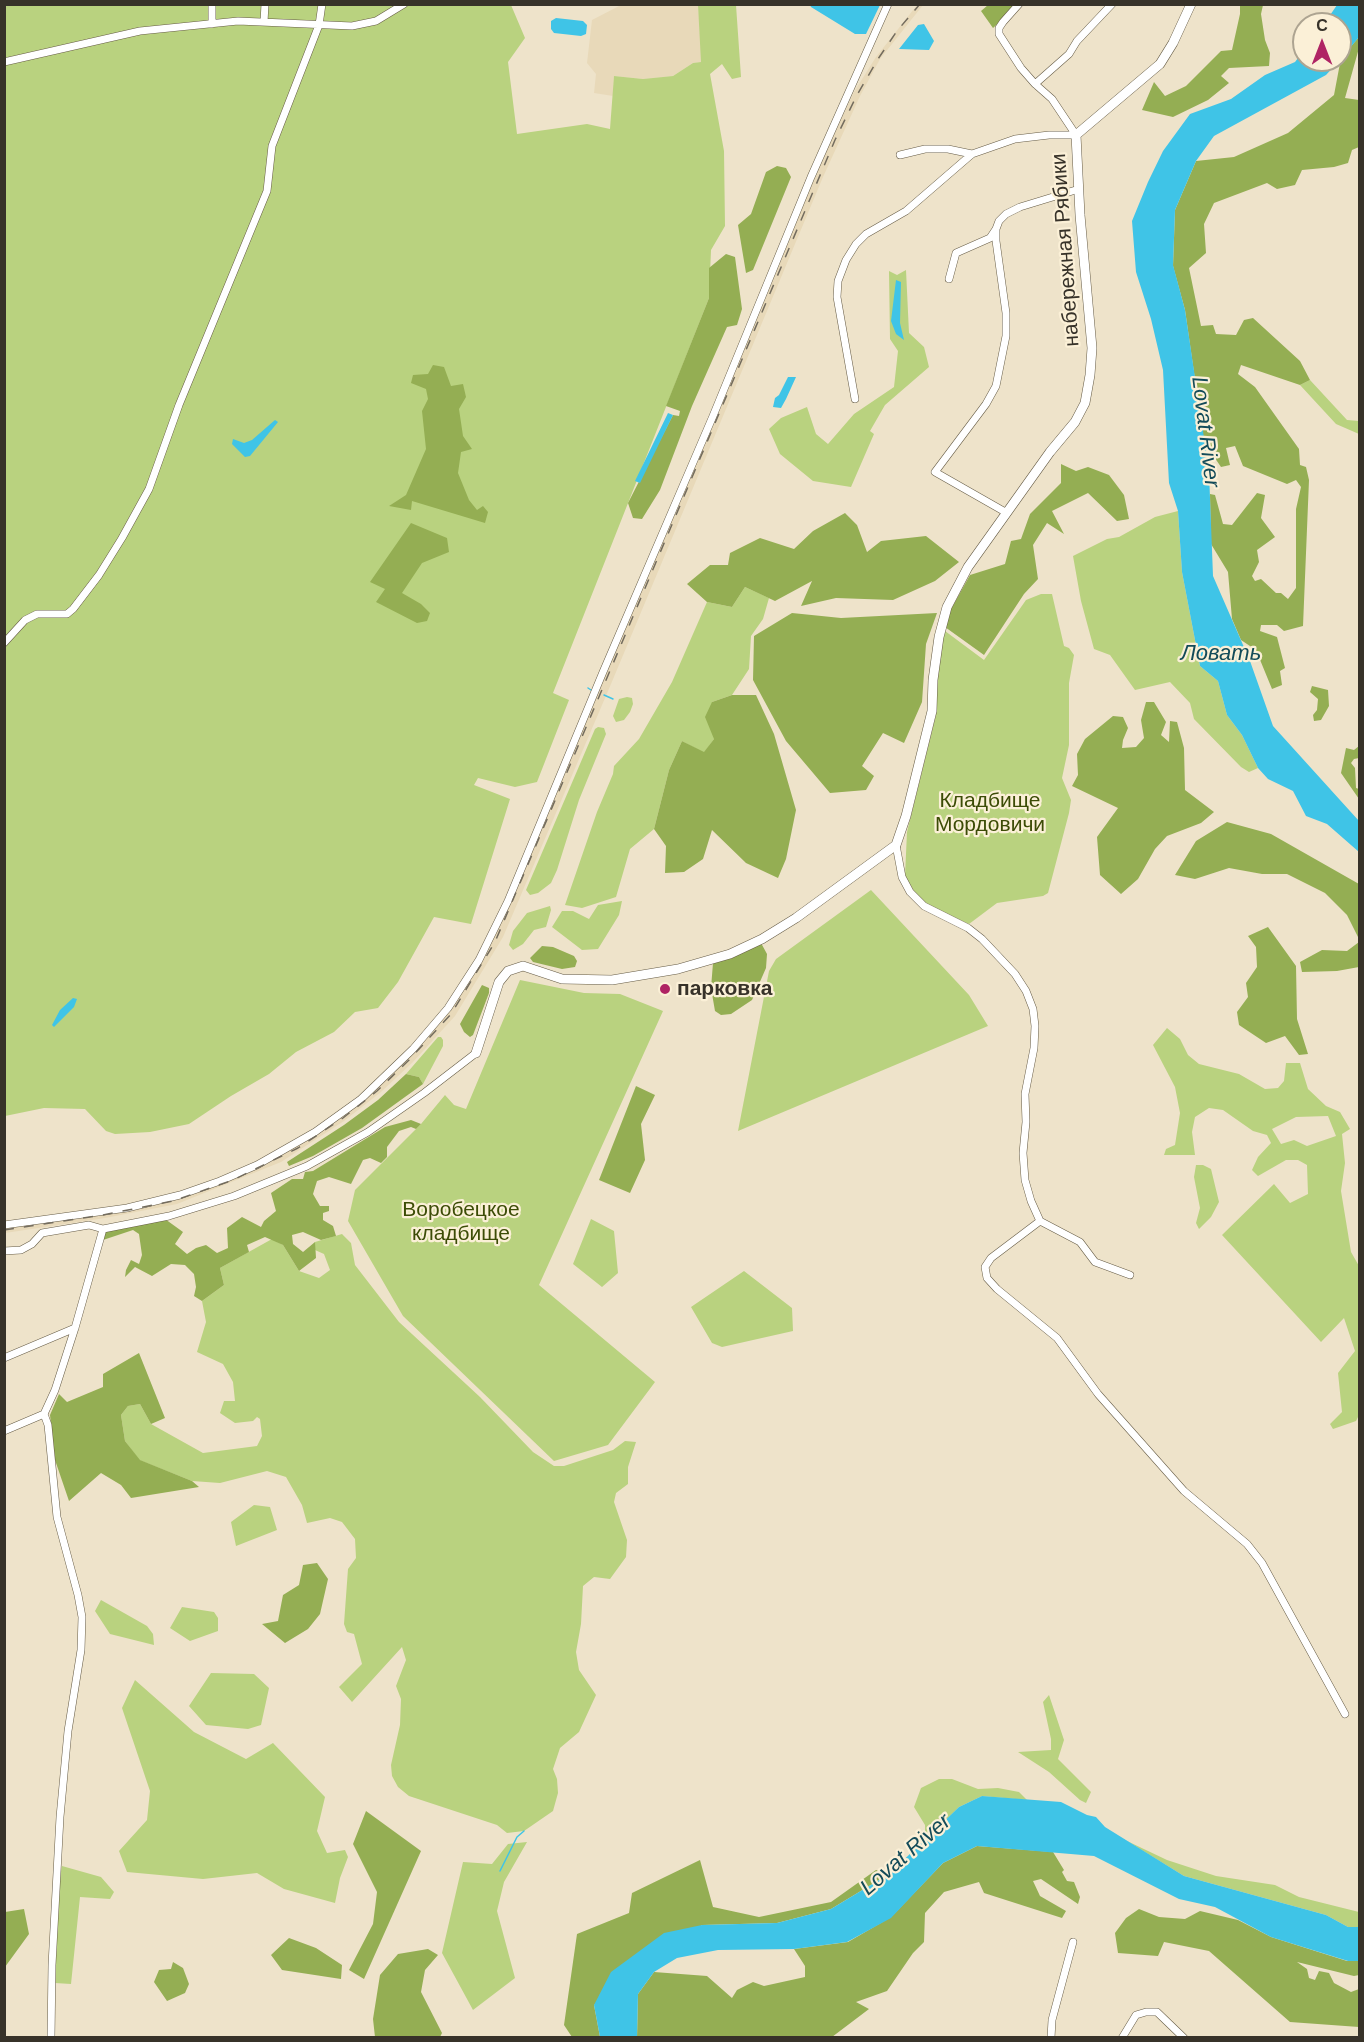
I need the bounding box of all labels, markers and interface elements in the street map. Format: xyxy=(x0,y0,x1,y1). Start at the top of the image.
north arrow xyxy=(1292,12,1352,72)
text: С xyxy=(1316,17,1328,34)
street label: набережная Рябики xyxy=(1047,152,1085,348)
water label: Lovat River xyxy=(1185,375,1225,489)
water label: Ловать xyxy=(1181,641,1261,667)
park label: Кладбище Мордовичи xyxy=(935,788,1045,838)
place label: парковка xyxy=(677,976,772,1002)
marker: парковка xyxy=(658,982,672,996)
park label: Воробецкое кладбище xyxy=(402,1197,520,1247)
water label: Lovat River xyxy=(855,1809,957,1901)

